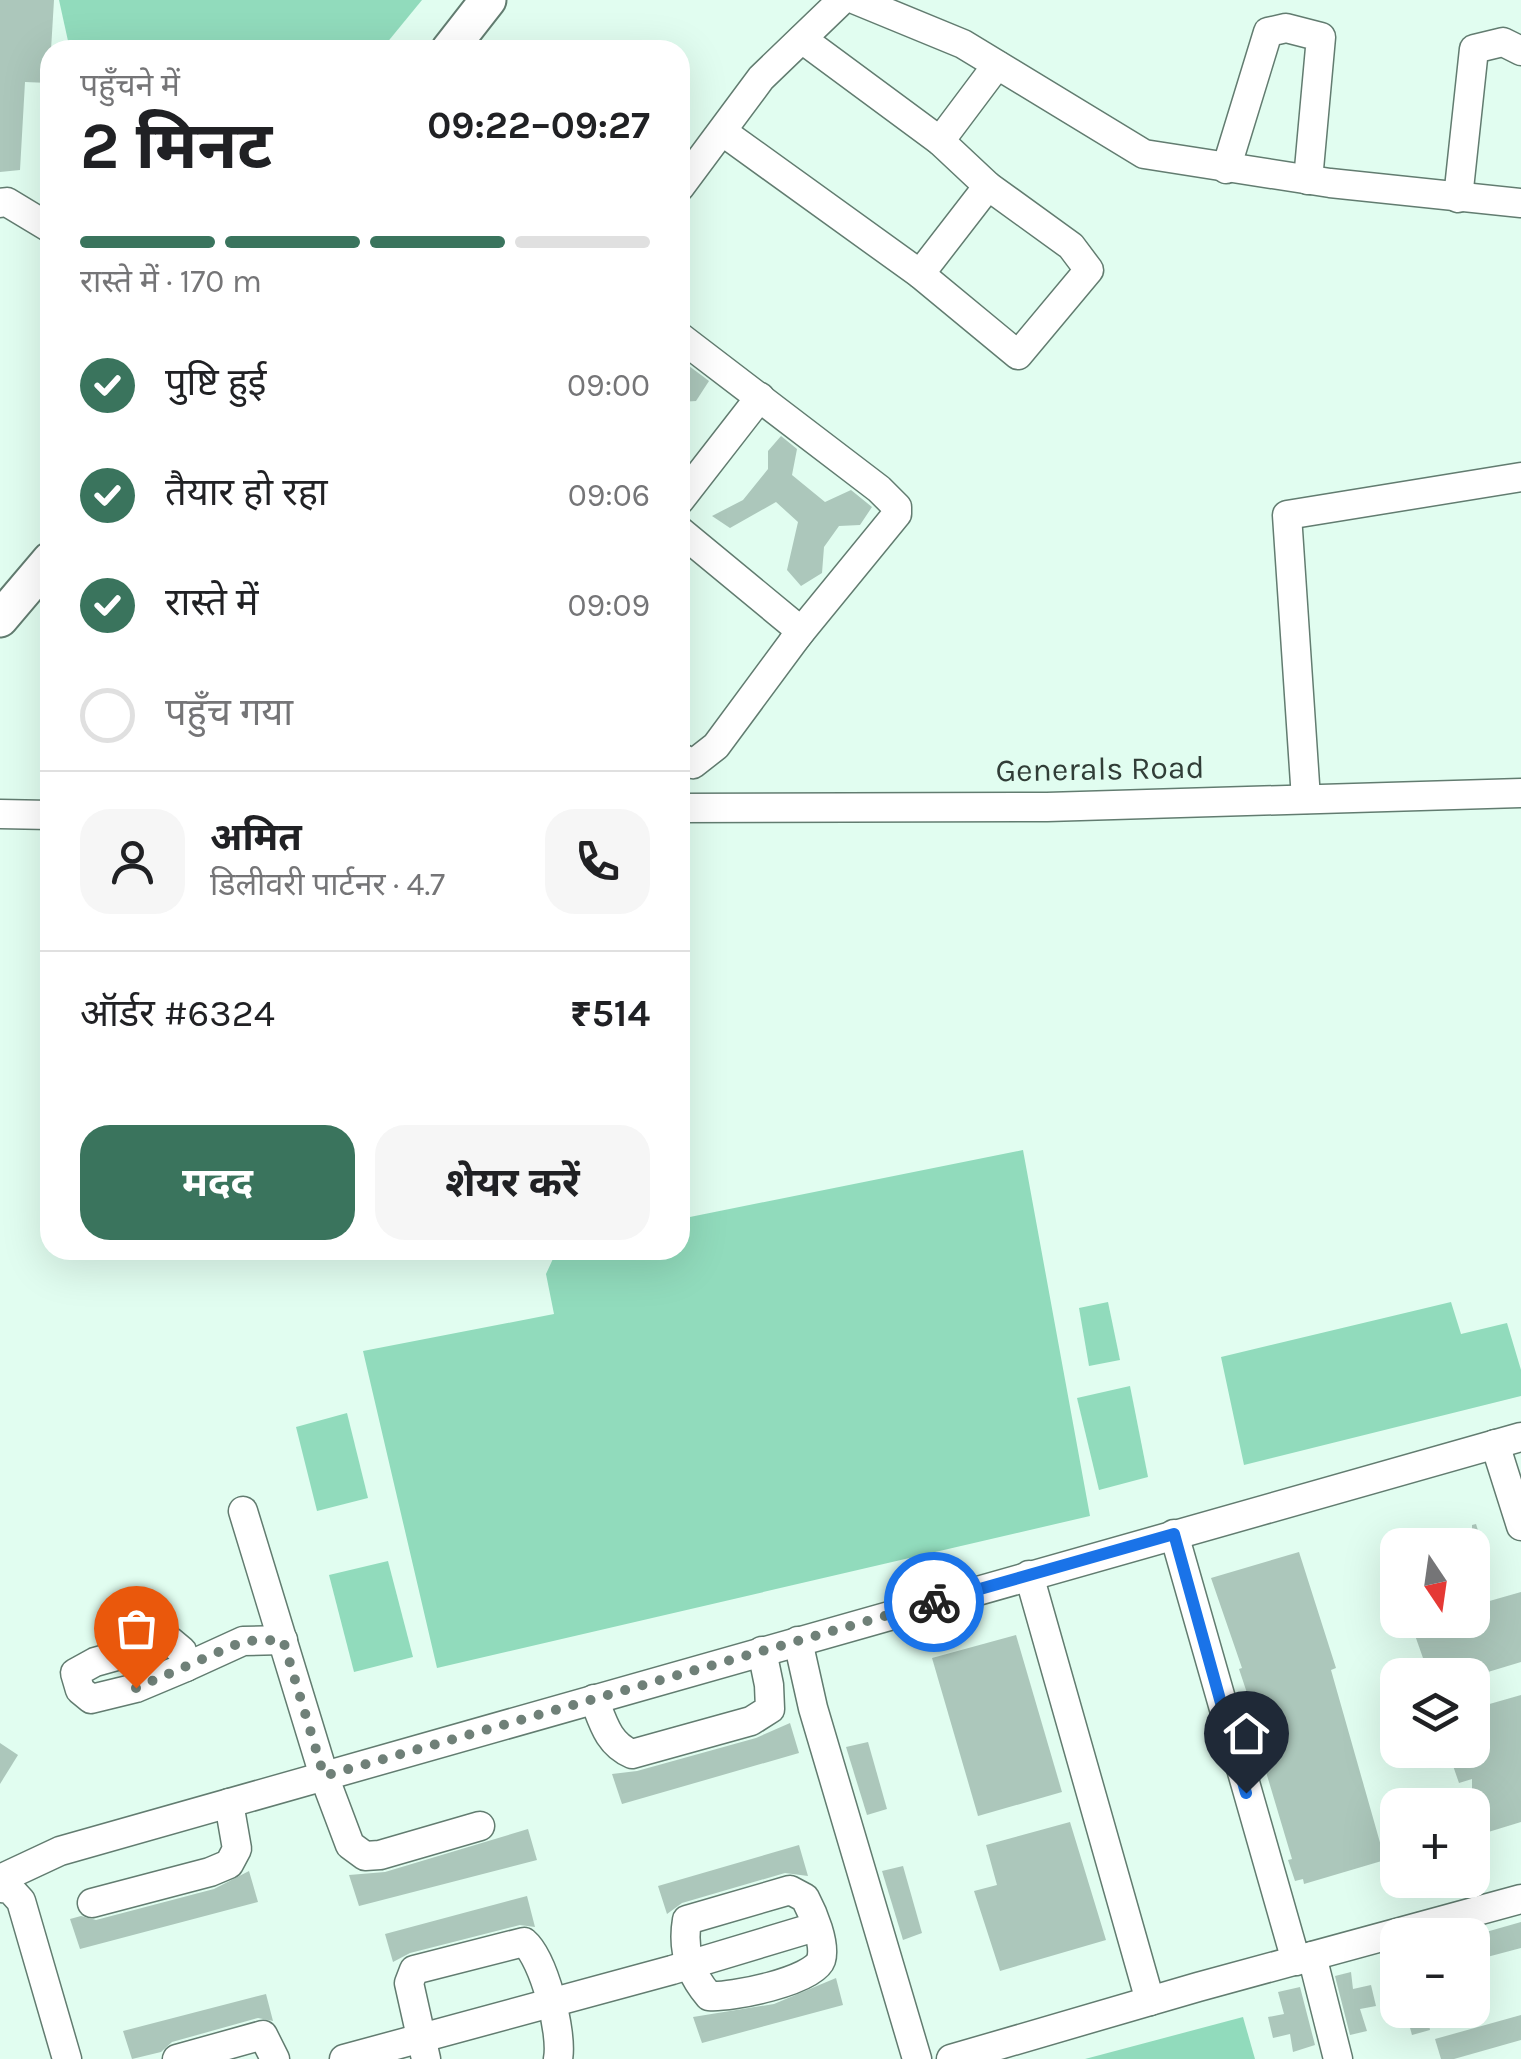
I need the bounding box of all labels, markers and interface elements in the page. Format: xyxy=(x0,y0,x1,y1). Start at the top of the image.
text: पहुँचने में xyxy=(80,67,180,104)
text: 09:22–09:27 xyxy=(427,103,650,148)
text: 2 मिनट xyxy=(80,108,272,184)
text: रास्ते में · 170 m xyxy=(80,263,262,300)
icon: check xyxy=(80,358,135,413)
text: पुष्टि हुई xyxy=(165,360,266,405)
text: 09:00 xyxy=(567,367,650,404)
icon: check xyxy=(80,468,135,523)
text: तैयार हो रहा xyxy=(165,470,328,515)
text: 09:06 xyxy=(568,477,650,514)
icon: check xyxy=(80,578,135,633)
text: रास्ते में xyxy=(165,580,259,625)
text: 09:09 xyxy=(568,587,650,624)
text: पहुँच गया xyxy=(165,690,293,735)
street label: Generals Road xyxy=(995,749,1205,789)
button: person xyxy=(80,809,185,914)
button: phone xyxy=(545,809,650,914)
text: अमित xyxy=(210,815,302,860)
text: डिलीवरी पार्टनर · 4.7 xyxy=(210,866,445,903)
text: ऑर्डर #6324 xyxy=(80,991,275,1036)
text: ₹514 xyxy=(570,991,650,1036)
button: मदद xyxy=(80,1125,355,1240)
button: शेयर करें xyxy=(375,1125,650,1240)
north arrow xyxy=(1380,1528,1490,1638)
map controls xyxy=(1380,1528,1490,2028)
courier xyxy=(884,1552,984,1652)
icon: bike xyxy=(907,1575,962,1630)
pin xyxy=(94,1586,179,1689)
icon: bag xyxy=(109,1601,164,1656)
button: layers xyxy=(1380,1658,1490,1768)
pin xyxy=(1204,1691,1289,1794)
icon: home xyxy=(1219,1706,1274,1761)
button: + xyxy=(1380,1788,1490,1898)
button: − xyxy=(1380,1918,1490,2028)

